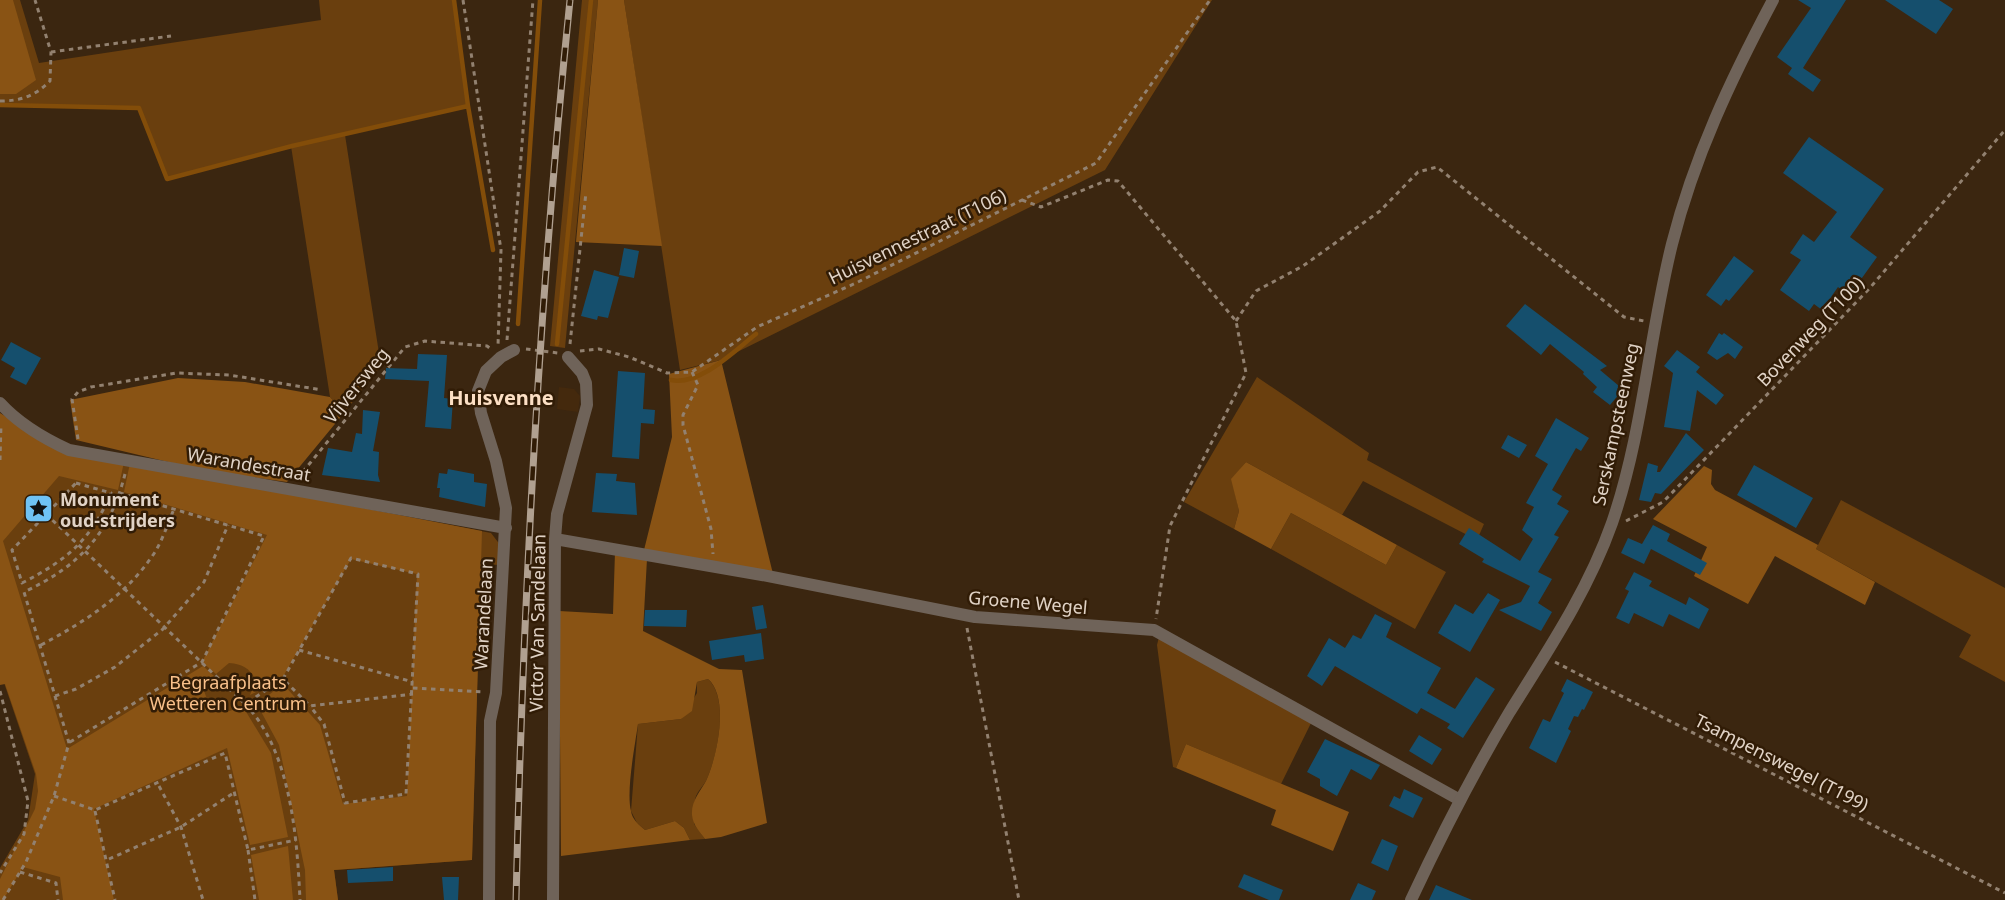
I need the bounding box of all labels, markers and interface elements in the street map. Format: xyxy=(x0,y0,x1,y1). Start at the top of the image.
street label: Huisvennestraat (T106) xyxy=(824,183,1010,289)
street label: Bovenweg (T100) xyxy=(1751,271,1869,391)
street label: Serskampsteenweg xyxy=(1586,341,1644,507)
street label: Vijversweg xyxy=(318,342,394,428)
district label: Huisvenne xyxy=(448,384,554,411)
street label: Warandestraat xyxy=(185,441,313,487)
place label: Monument oud-strijders xyxy=(60,487,175,532)
place icon: Monument oud-strijders xyxy=(23,493,55,525)
street label: Victor Van Sandelaan xyxy=(523,534,551,712)
street label: Warandelaan xyxy=(468,557,498,671)
street label: Groene Wegel xyxy=(967,585,1089,619)
park label: Begraafplaats Wetteren Centrum xyxy=(149,670,307,715)
street label: Tsampenswegel (T199) xyxy=(1691,708,1873,816)

